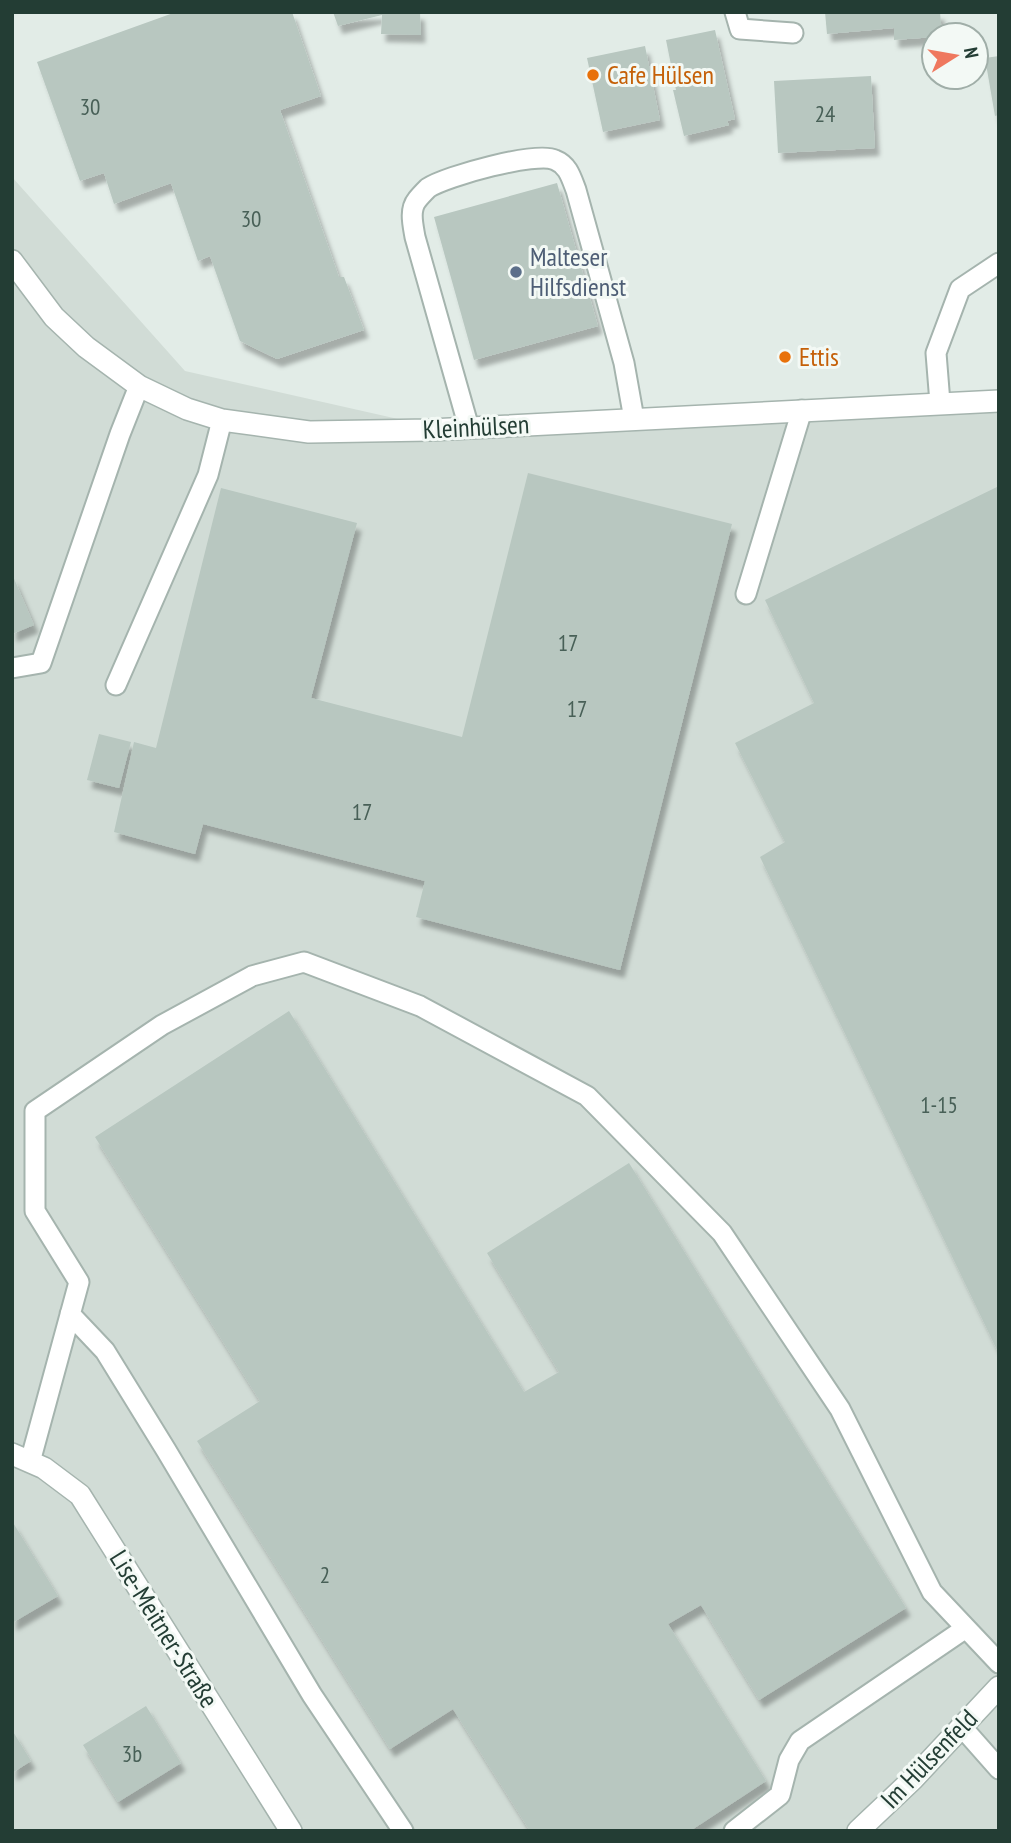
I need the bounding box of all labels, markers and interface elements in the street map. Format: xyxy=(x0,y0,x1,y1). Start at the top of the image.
north arrow xyxy=(920,21,990,91)
text: N xyxy=(959,45,984,60)
place label: Cafe Hülsen xyxy=(607,58,714,91)
marker: Cafe Hülsen xyxy=(585,67,601,83)
house number: 30 xyxy=(80,92,100,121)
house number: 24 xyxy=(815,99,835,128)
house number: 30 xyxy=(241,204,261,233)
place label: Malteser Hilfsdienst xyxy=(530,240,626,303)
marker: Malteser Hilfsdienst xyxy=(508,264,524,280)
place label: Ettis xyxy=(799,340,839,373)
marker: Ettis xyxy=(777,349,793,365)
street label: Kleinhülsen xyxy=(422,407,530,446)
house number: 17 xyxy=(558,628,578,657)
house number: 17 xyxy=(567,694,587,723)
house number: 17 xyxy=(352,797,372,826)
house number: 1-15 xyxy=(920,1090,958,1119)
street label: Lise-Meitner-Straße xyxy=(103,1544,226,1714)
house number: 2 xyxy=(320,1560,330,1589)
street label: Im Hülsenfeld xyxy=(873,1702,984,1815)
house number: 3b xyxy=(122,1739,142,1768)

